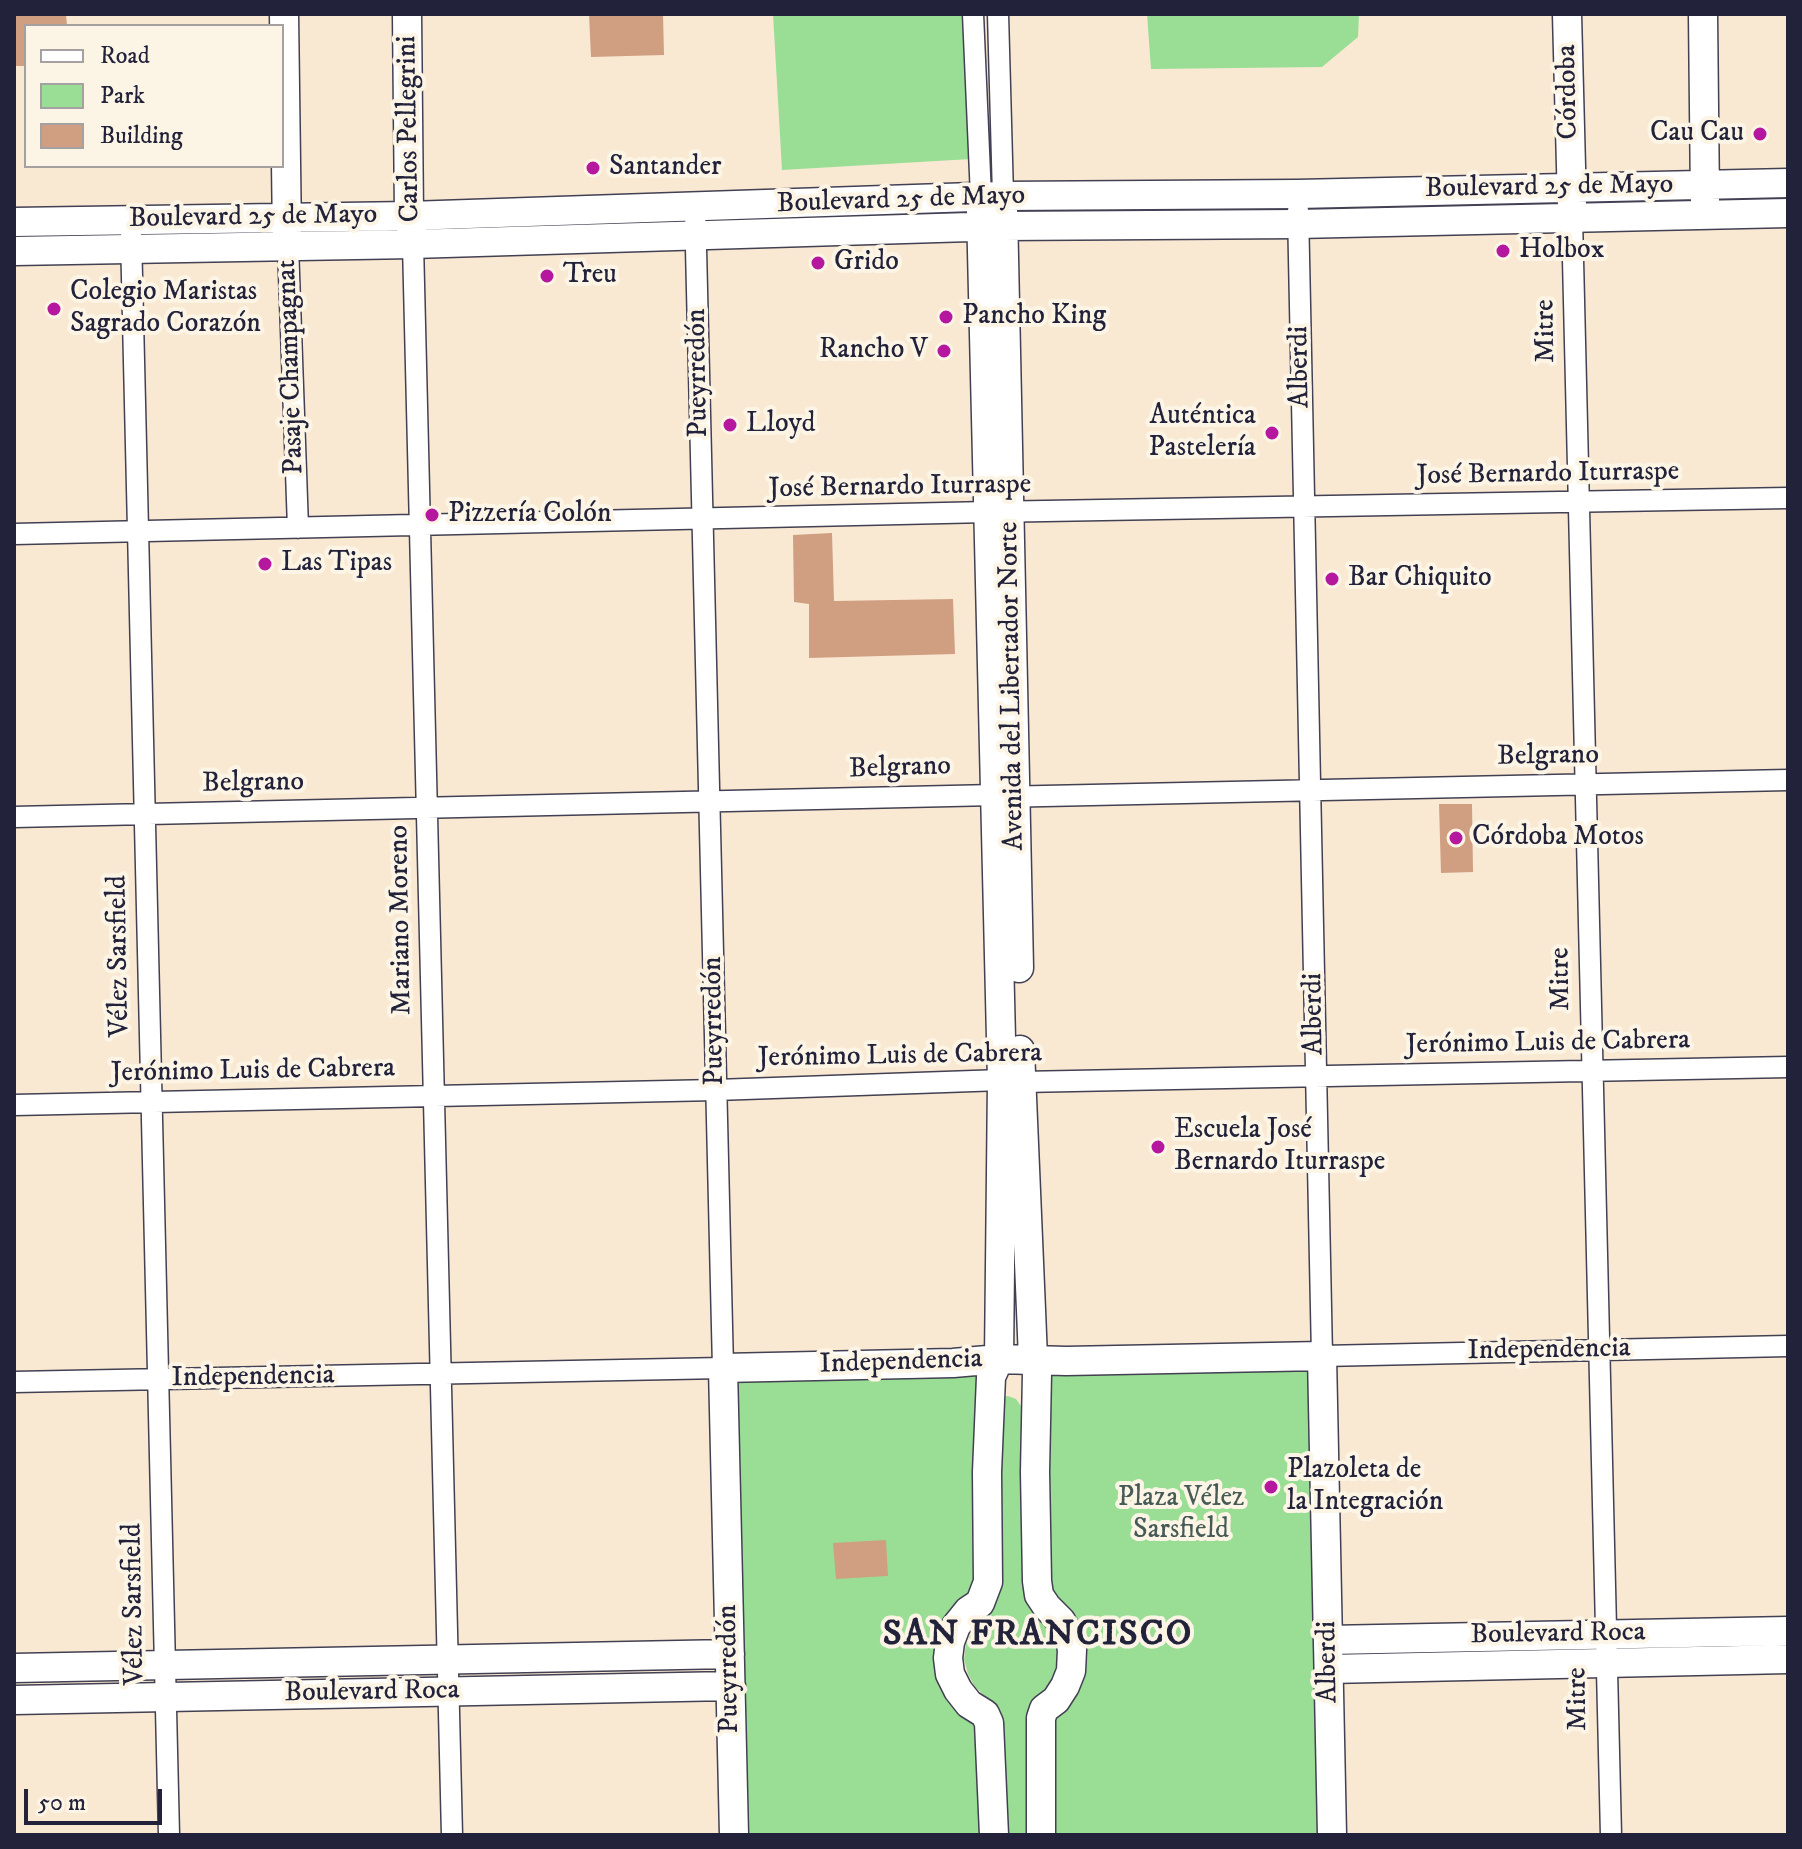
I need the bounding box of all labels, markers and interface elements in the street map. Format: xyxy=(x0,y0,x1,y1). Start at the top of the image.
legend xyxy=(24,24,284,168)
street label: Carlos Pellegrini xyxy=(392,35,428,223)
text: Road xyxy=(100,41,150,71)
street label: Córdoba xyxy=(1551,44,1587,140)
text: Park xyxy=(100,81,145,111)
place label: Cau Cau xyxy=(1650,117,1744,151)
text: Building xyxy=(100,121,183,151)
marker: Cau Cau xyxy=(1751,125,1769,143)
place label: Santander xyxy=(609,151,721,185)
marker: Santander xyxy=(584,159,602,177)
street label: Boulevard 25 de Mayo xyxy=(1424,169,1674,207)
street label: Boulevard 25 de Mayo xyxy=(776,180,1026,222)
street label: Boulevard 25 de Mayo xyxy=(128,199,378,237)
place label: Holbox xyxy=(1519,234,1604,268)
marker: Holbox xyxy=(1494,242,1512,260)
place label: Grido xyxy=(834,246,899,280)
marker: Grido xyxy=(809,254,827,272)
street label: Pasaje Champagnat xyxy=(271,259,313,475)
place label: Treu xyxy=(563,259,617,293)
marker: Treu xyxy=(538,267,556,285)
place label: Colegio Maristas Sagrado Corazón xyxy=(70,276,261,342)
street label: Mitre xyxy=(1530,299,1564,363)
marker: Colegio Maristas Sagrado Corazón xyxy=(45,300,63,318)
place label: Pancho King xyxy=(962,300,1106,334)
street label: Pueyrredón xyxy=(681,308,717,438)
marker: Pancho King xyxy=(937,308,955,326)
street label: Alberdi xyxy=(1283,325,1319,409)
place label: Rancho V xyxy=(819,334,928,368)
marker: Rancho V xyxy=(935,342,953,360)
place label: Auténtica Pastelería xyxy=(1148,400,1256,466)
place label: Lloyd xyxy=(746,408,816,442)
marker: Lloyd xyxy=(721,416,739,434)
marker: Auténtica Pastelería xyxy=(1263,424,1281,442)
street label: José Bernardo Iturraspe xyxy=(1416,456,1680,494)
street label: José Bernardo Iturraspe xyxy=(768,469,1032,507)
place label: Pizzería Colón xyxy=(448,498,612,532)
marker: Pizzería Colón xyxy=(423,506,441,524)
street label: Avenida del Libertador Norte xyxy=(993,521,1033,851)
place label: Las Tipas xyxy=(281,547,392,581)
marker: Las Tipas xyxy=(256,555,274,573)
place label: Bar Chiquito xyxy=(1348,562,1492,596)
marker: Bar Chiquito xyxy=(1323,570,1341,588)
street label: Belgrano xyxy=(1497,739,1599,775)
street label: Belgrano xyxy=(849,750,951,788)
street label: Belgrano xyxy=(202,766,304,802)
place label: Córdoba Motos xyxy=(1472,821,1644,855)
street label: Mariano Moreno xyxy=(384,825,420,1015)
marker: Córdoba Motos xyxy=(1447,829,1465,847)
street label: Vélez Sarsfield xyxy=(102,875,138,1037)
street label: Mitre xyxy=(1545,947,1579,1011)
street label: Pueyrredón xyxy=(697,956,733,1086)
street label: Alberdi xyxy=(1297,972,1333,1056)
street label: Jerónimo Luis de Cabrera xyxy=(1406,1025,1690,1063)
street label: Jerónimo Luis de Cabrera xyxy=(758,1038,1042,1076)
street label: Jerónimo Luis de Cabrera xyxy=(111,1053,395,1091)
place label: Escuela José Bernardo Iturraspe xyxy=(1174,1114,1385,1180)
marker: Escuela José Bernardo Iturraspe xyxy=(1149,1138,1167,1156)
street label: Independencia xyxy=(1467,1333,1631,1369)
street label: Independencia xyxy=(819,1343,983,1383)
street label: Independencia xyxy=(171,1360,335,1396)
place label: Plazoleta de la Integración xyxy=(1287,1454,1443,1520)
marker: Plazoleta de la Integración xyxy=(1262,1478,1280,1496)
park label: Plaza Vélez Sarsfield xyxy=(1118,1482,1244,1548)
street label: Vélez Sarsfield xyxy=(117,1523,153,1685)
street label: Pueyrredón xyxy=(712,1604,748,1734)
district label: SAN FRANCISCO xyxy=(883,1615,1193,1659)
street label: Boulevard Roca xyxy=(1470,1617,1646,1653)
street label: Alberdi xyxy=(1311,1620,1347,1704)
street label: Mitre xyxy=(1562,1667,1596,1731)
street label: Boulevard Roca xyxy=(284,1675,460,1711)
scale bar xyxy=(28,1773,166,1823)
text: 50 m xyxy=(38,1788,86,1818)

